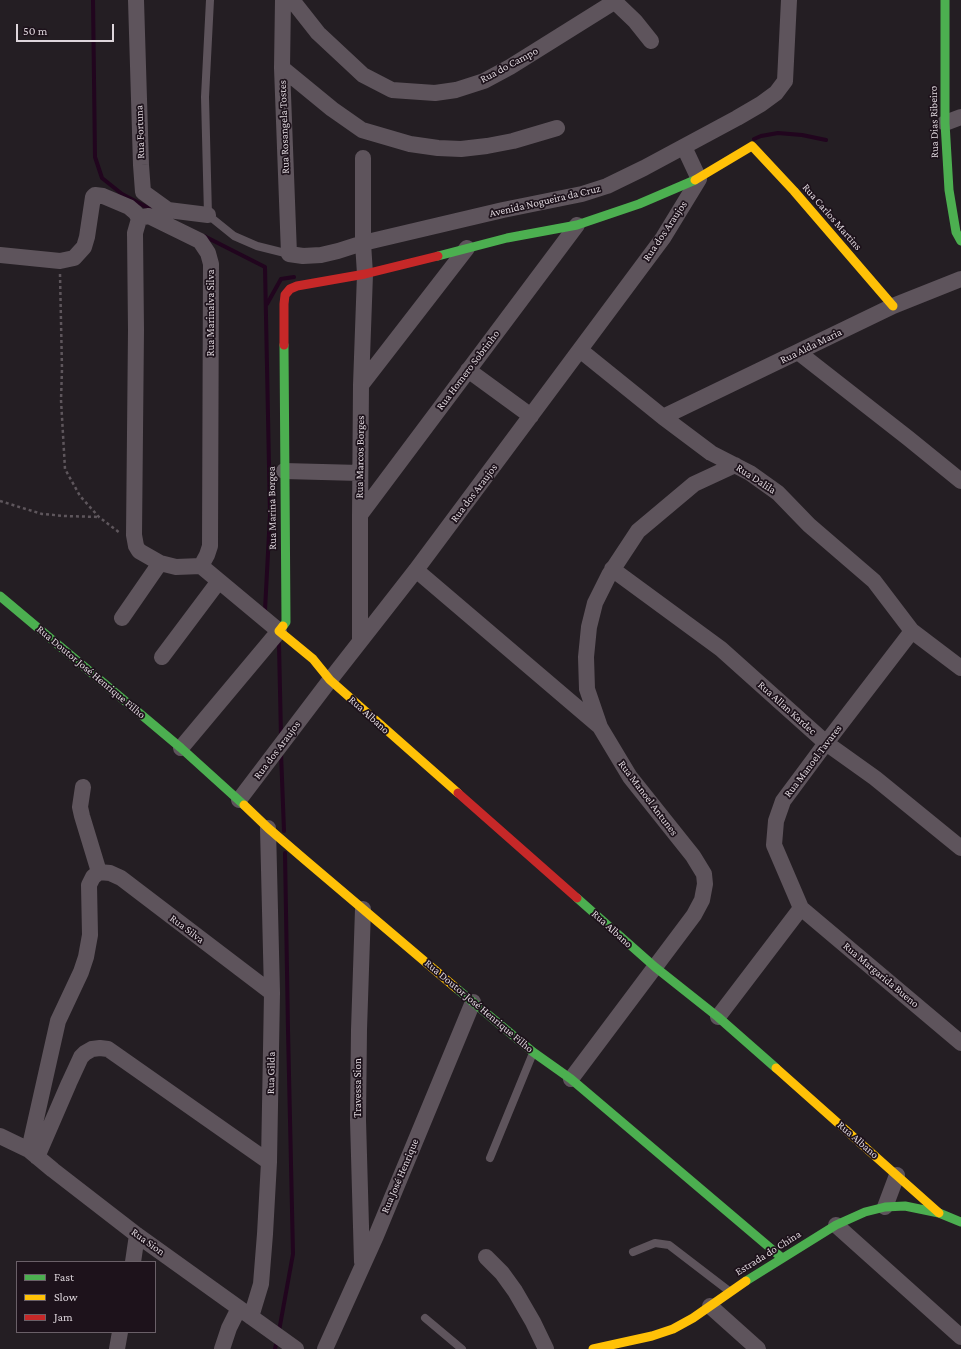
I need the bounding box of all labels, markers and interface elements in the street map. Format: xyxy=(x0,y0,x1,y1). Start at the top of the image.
scale bar xyxy=(18,16,116,42)
text: 50 m xyxy=(23,24,47,38)
street label: Rua do Campo xyxy=(478,44,540,86)
street label: Rua Rosangela Tostes xyxy=(276,80,292,174)
street label: Rua Dias Ribeiro xyxy=(927,86,941,158)
street label: Rua Fortuna xyxy=(132,105,148,159)
street label: Rua Carlos Martins xyxy=(799,181,865,253)
street label: Avenida Nogueira da Cruz xyxy=(488,182,602,220)
street label: Rua dos Araujos xyxy=(640,198,690,264)
street label: Rua Marinalva Silva xyxy=(204,269,218,357)
street label: Rua Alda Maria xyxy=(778,325,844,367)
street label: Rua Homero Sobrinho xyxy=(434,327,502,413)
street label: Rua Marcos Borges xyxy=(353,415,367,499)
street label: Rua dos Araujos xyxy=(448,461,500,525)
street label: Rua Dalila xyxy=(733,461,779,497)
street label: Rua Marina Borgea xyxy=(265,466,279,550)
street label: Rua Doutor José Henrique Filho xyxy=(34,623,148,721)
street label: Rua Allan Kardec xyxy=(755,678,819,738)
street label: Rua Albano xyxy=(346,693,392,737)
street label: Rua dos Araujos xyxy=(251,718,303,782)
street label: Rua Manoel Tavares xyxy=(781,722,845,800)
street label: Rua Manoel Antunes xyxy=(615,758,681,838)
street label: Rua Albano xyxy=(589,907,635,951)
street label: Rua Silva xyxy=(167,912,207,946)
street label: Rua Margarida Bueno xyxy=(840,939,922,1011)
street label: Rua Doutor José Henrique Filho xyxy=(422,957,536,1055)
street label: Rua Gilda xyxy=(264,1052,278,1094)
street label: Travessa Sion xyxy=(351,1058,365,1118)
street label: Rua Albano xyxy=(835,1119,881,1161)
street label: Rua José Henrique xyxy=(378,1137,422,1215)
street label: Rua Sion xyxy=(129,1225,167,1259)
street label: Estrada do China xyxy=(733,1227,803,1279)
legend xyxy=(16,1261,156,1333)
text: Fast xyxy=(54,1270,74,1284)
text: Slow xyxy=(54,1290,78,1304)
text: Jam xyxy=(54,1310,73,1324)

